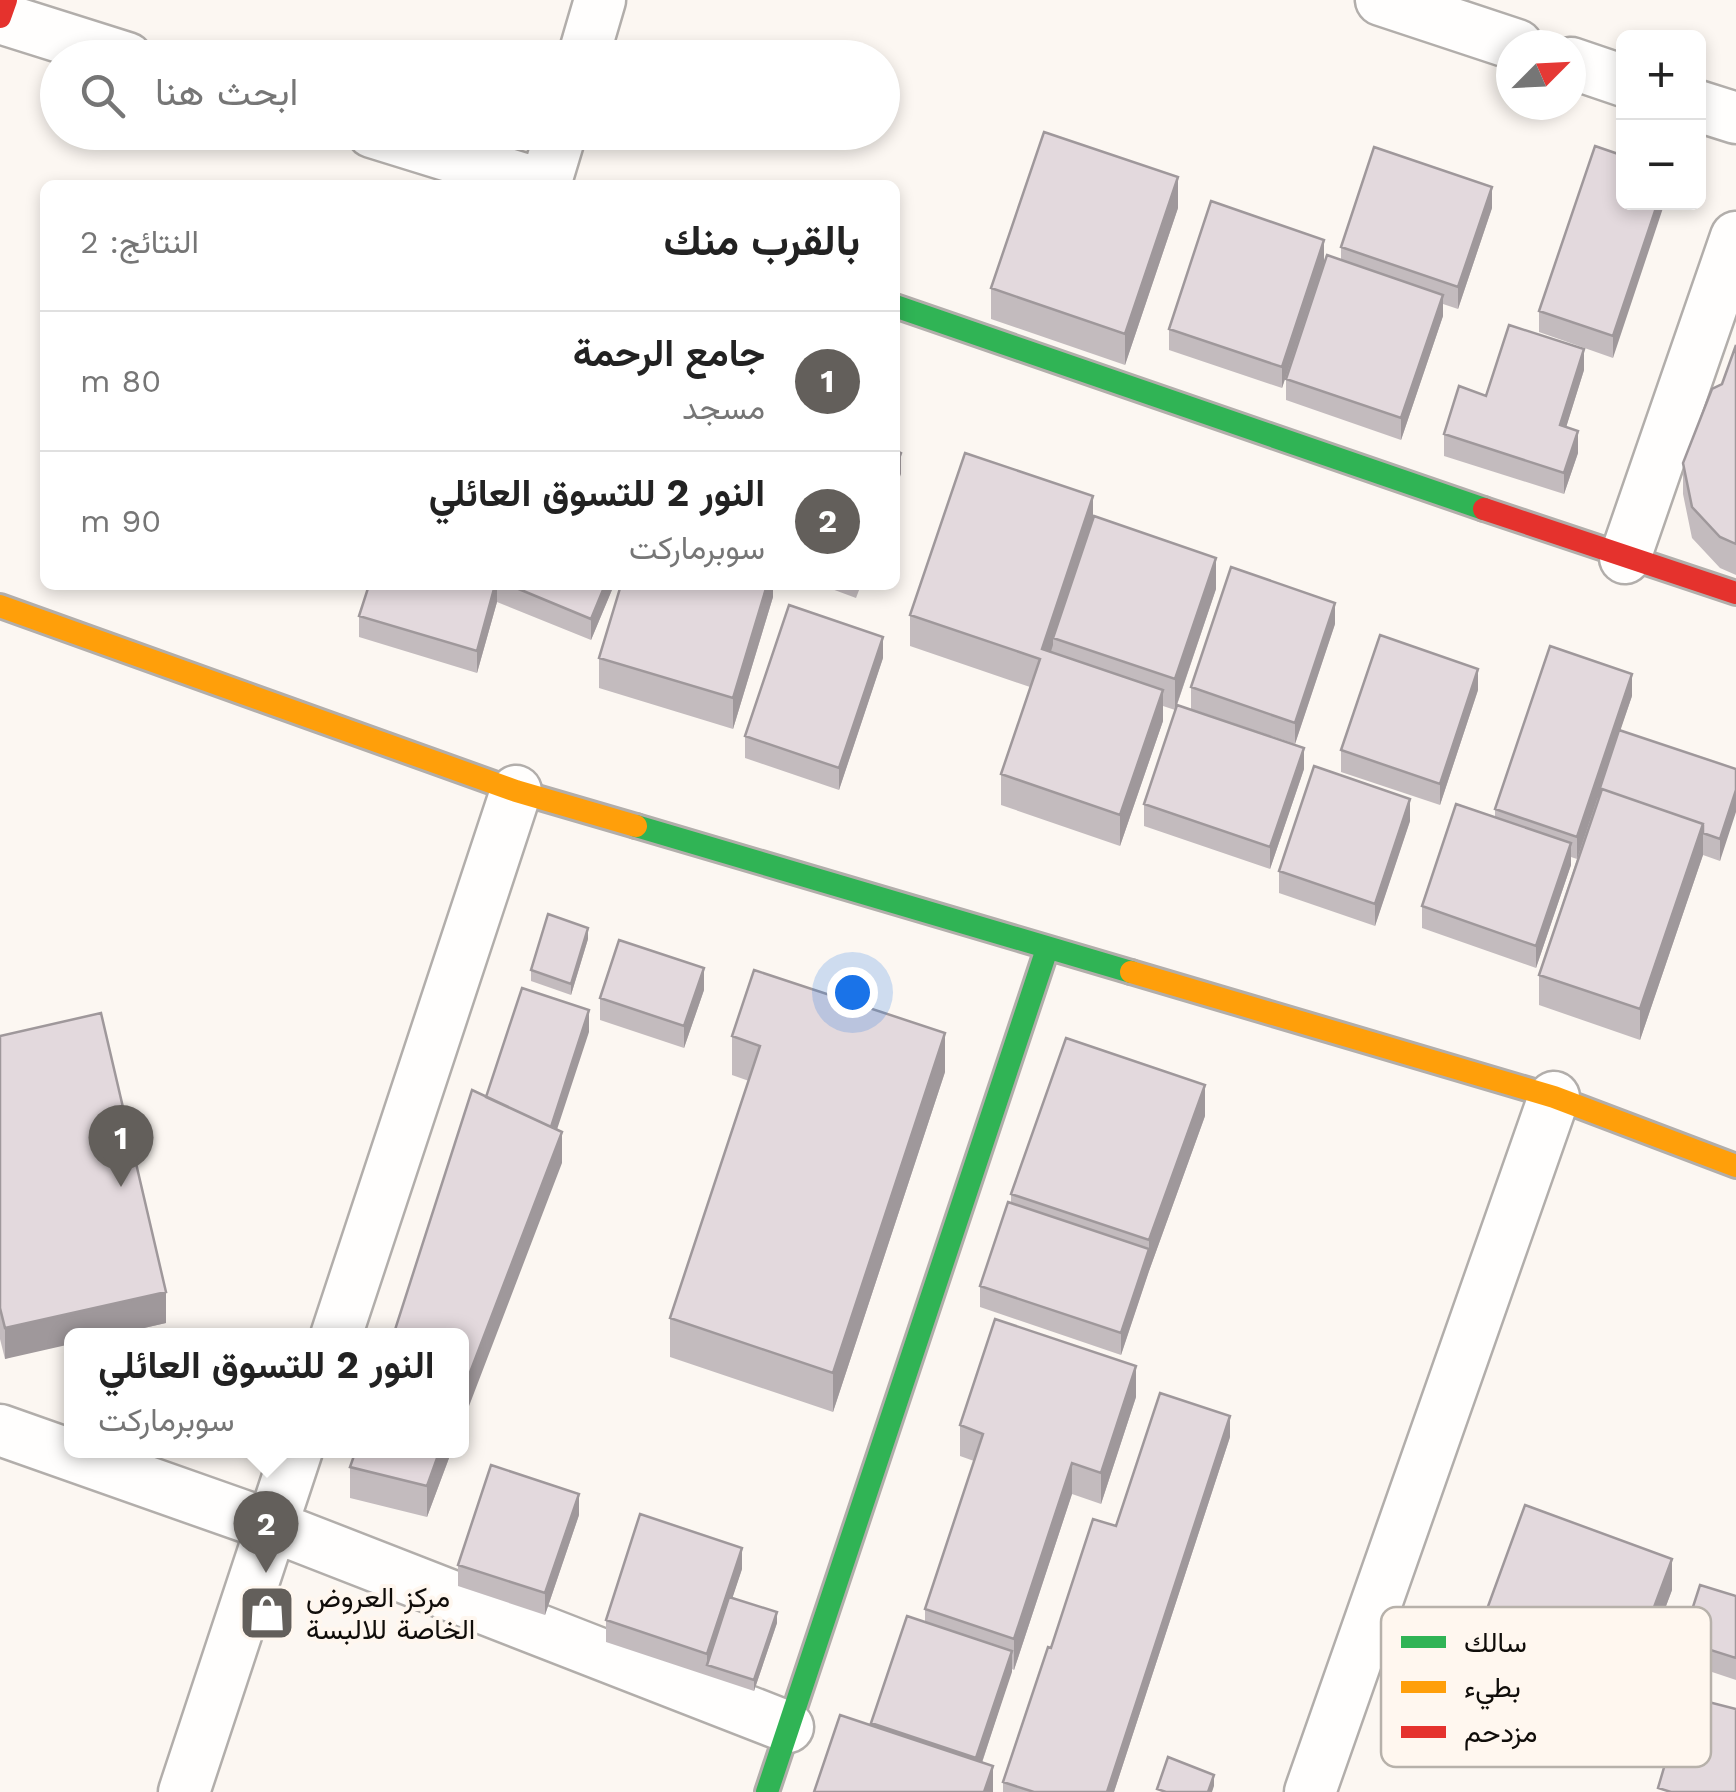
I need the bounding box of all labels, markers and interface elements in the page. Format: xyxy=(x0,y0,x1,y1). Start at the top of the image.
north arrow xyxy=(1496,30,1586,120)
map controls xyxy=(1616,30,1706,210)
button: + xyxy=(1616,30,1706,120)
search box xyxy=(40,40,900,150)
icon: search xyxy=(75,68,130,123)
text: ابحث هنا xyxy=(155,70,298,114)
button: − xyxy=(1616,120,1706,210)
text: بالقرب منك xyxy=(664,216,860,265)
text: النتائج: 2 xyxy=(80,223,199,261)
text: جامع الرحمة xyxy=(573,331,765,375)
text: 80 m xyxy=(80,362,161,400)
text: 1 xyxy=(821,362,834,400)
text: مسجد xyxy=(682,389,765,427)
text: النور 2 للتسوق العائلي xyxy=(429,471,765,515)
text: 90 m xyxy=(80,502,161,540)
text: 2 xyxy=(818,502,837,540)
text: سوبرماركت xyxy=(629,529,765,567)
your location xyxy=(827,967,878,1018)
pin: 1 xyxy=(88,1104,154,1187)
popup xyxy=(64,1328,469,1458)
text: النور 2 للتسوق العائلي xyxy=(98,1343,435,1387)
text: سوبرماركت xyxy=(98,1401,234,1439)
pin: 2 xyxy=(234,1490,298,1573)
place label: مركز العروض الخاصة للالبسة xyxy=(306,1581,475,1646)
shop icon: مركز العروض الخاصة للالبسة xyxy=(237,1583,297,1643)
legend xyxy=(1381,1607,1711,1767)
text: سالك xyxy=(1464,1626,1527,1659)
text: بطيء xyxy=(1464,1671,1521,1710)
text: مزدحم xyxy=(1464,1716,1537,1751)

